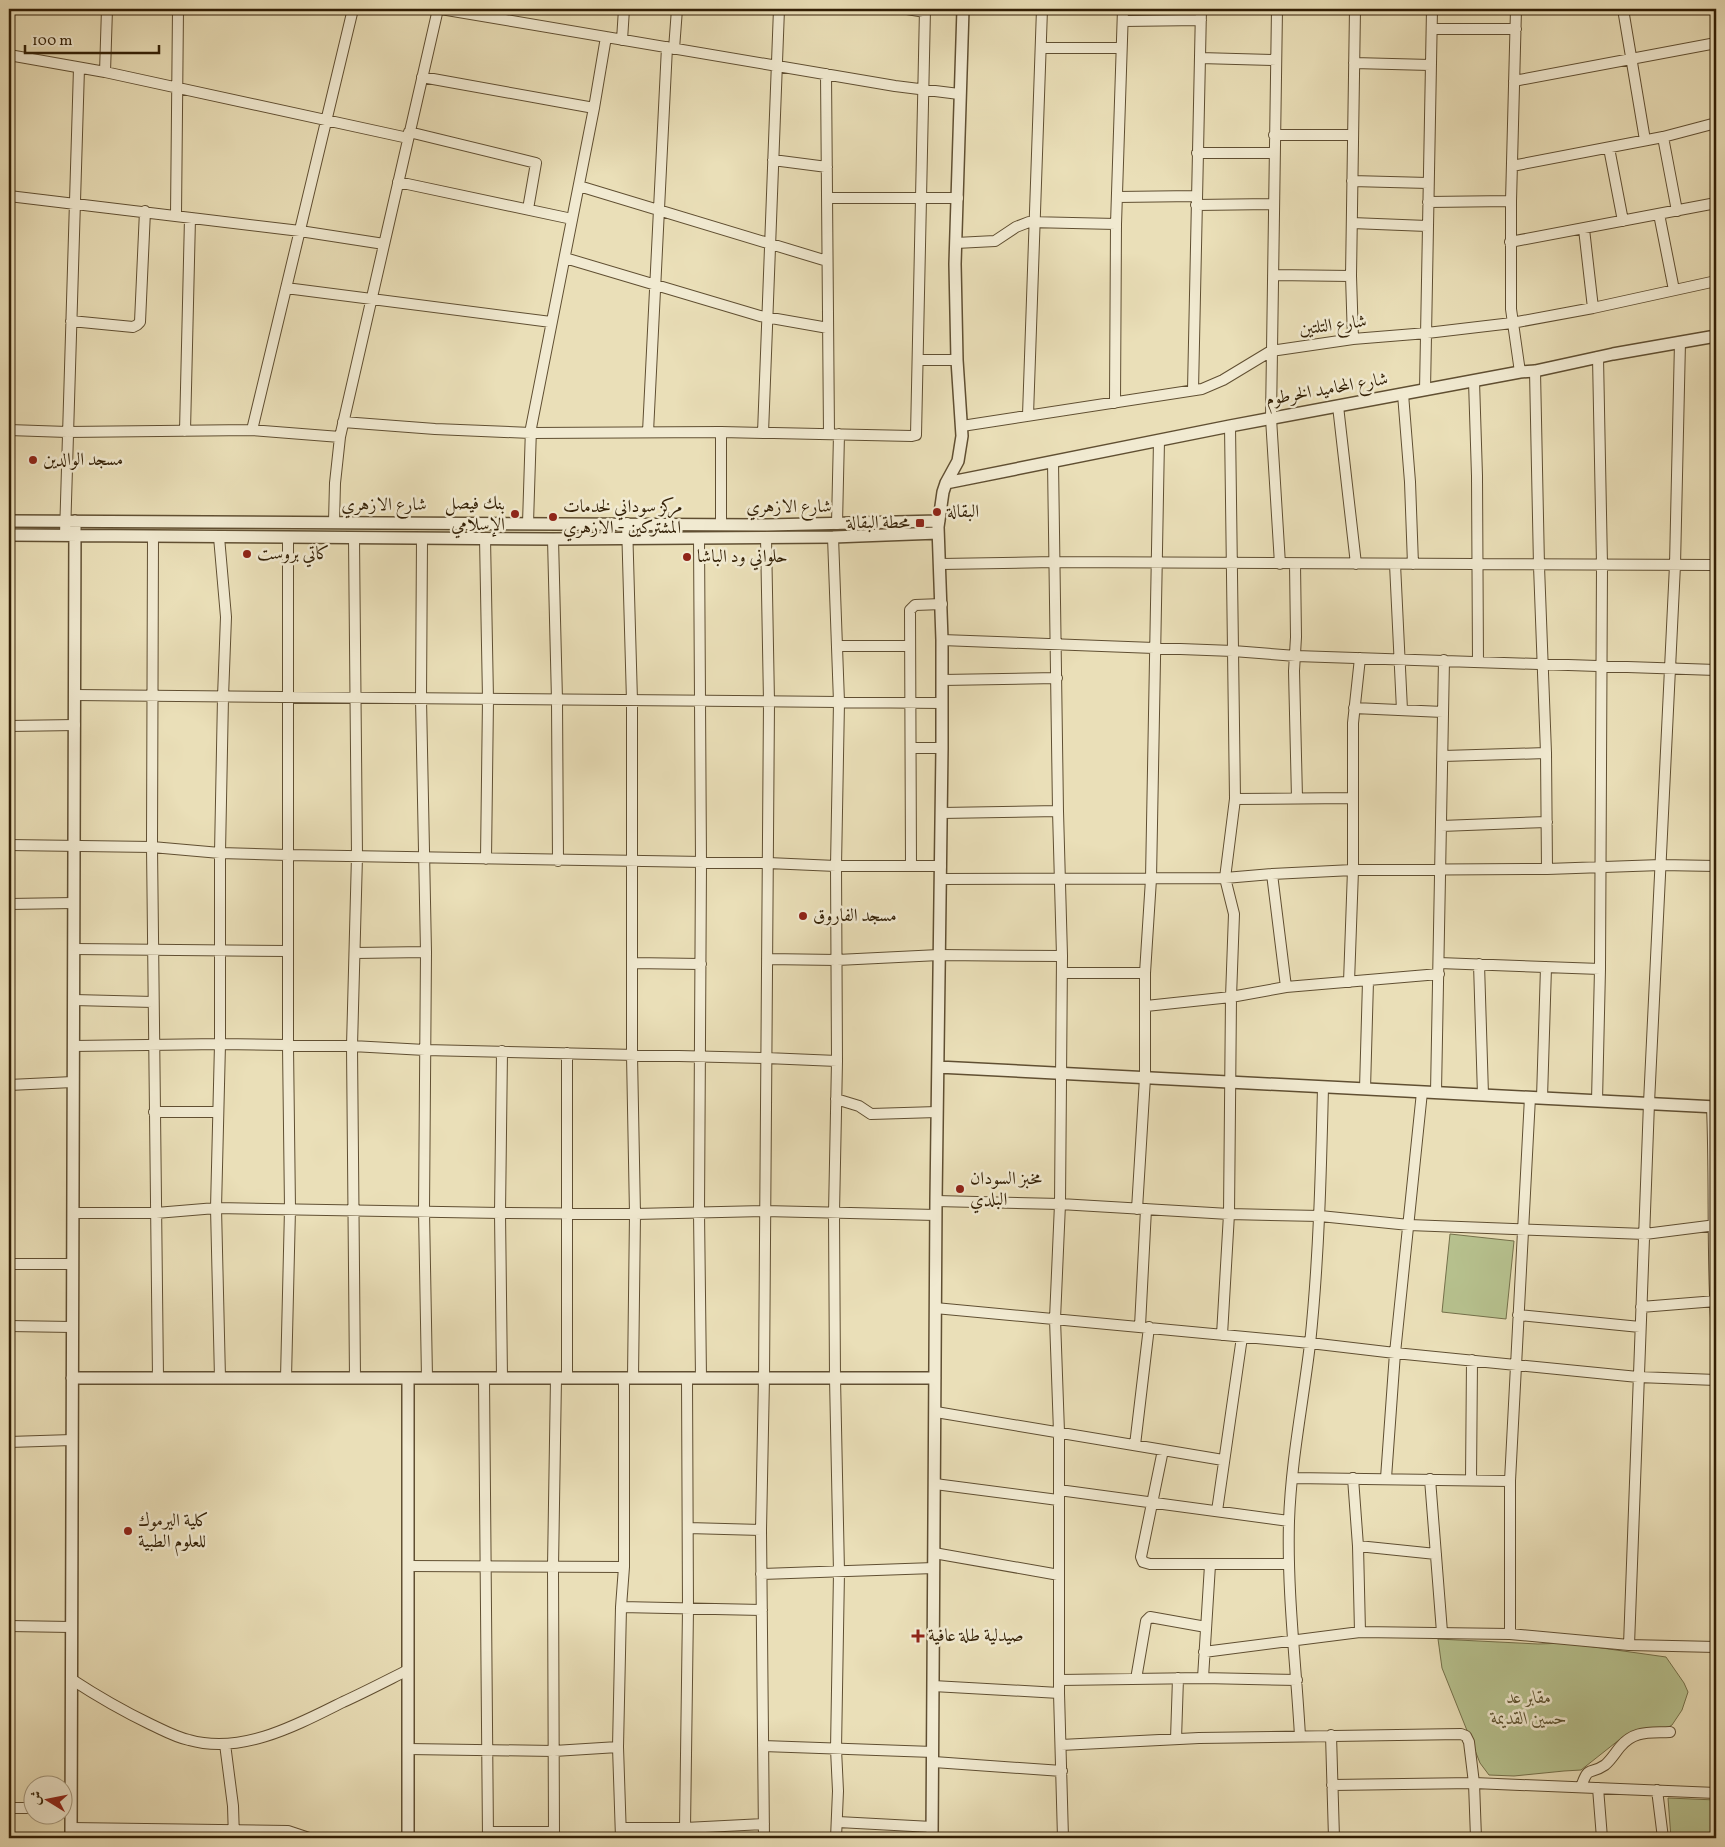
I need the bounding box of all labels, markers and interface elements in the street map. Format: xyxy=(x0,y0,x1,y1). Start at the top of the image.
scale bar xyxy=(25,22,159,54)
text: 100 m xyxy=(32,31,72,52)
street label: شارع التلتين xyxy=(1298,309,1368,344)
street label: شارع المحاميد الخرطوم xyxy=(1264,367,1390,415)
place label: مسجد الوالدين xyxy=(43,448,123,473)
marker: مسجد الوالدين xyxy=(27,454,39,466)
place label: بنك فيصل الإسلامي xyxy=(445,492,505,539)
street label: شارع الازهري xyxy=(341,493,427,519)
place label: مركز سوداني لخدمات المشتركين - الازهري xyxy=(563,495,682,542)
street label: شارع الازهري xyxy=(746,495,832,521)
place label: البقالة xyxy=(946,500,979,525)
marker: البقالة xyxy=(931,506,943,518)
marker: بنك فيصل الإسلامي xyxy=(509,508,521,520)
marker: مركز سوداني لخدمات المشتركين - الازهري xyxy=(547,511,559,523)
place label: محطة البقالة xyxy=(846,511,910,536)
marker: محطة البقالة xyxy=(914,517,926,529)
place label: كاتي بروست xyxy=(257,542,330,568)
place label: حلواني ود الباشا xyxy=(697,545,788,571)
marker: كاتي بروست xyxy=(241,548,253,560)
marker: حلواني ود الباشا xyxy=(681,551,693,563)
place label: مسجد الفاروق xyxy=(813,904,897,929)
marker: مسجد الفاروق xyxy=(797,910,809,922)
place label: مخبز السودان البلدي xyxy=(970,1167,1042,1214)
marker: مخبز السودان البلدي xyxy=(954,1183,966,1195)
place label: كلية اليرموك للعلوم الطبية xyxy=(138,1509,209,1557)
marker: كلية اليرموك للعلوم الطبية xyxy=(122,1525,134,1537)
place label: صيدلية طلة عافية xyxy=(928,1624,1024,1649)
marker: صيدلية طلة عافية xyxy=(912,1630,924,1642)
park label: مقابر عد حسين القديمة xyxy=(1489,1686,1567,1732)
north arrow xyxy=(22,1774,72,1824)
text: ش xyxy=(26,1789,47,1806)

